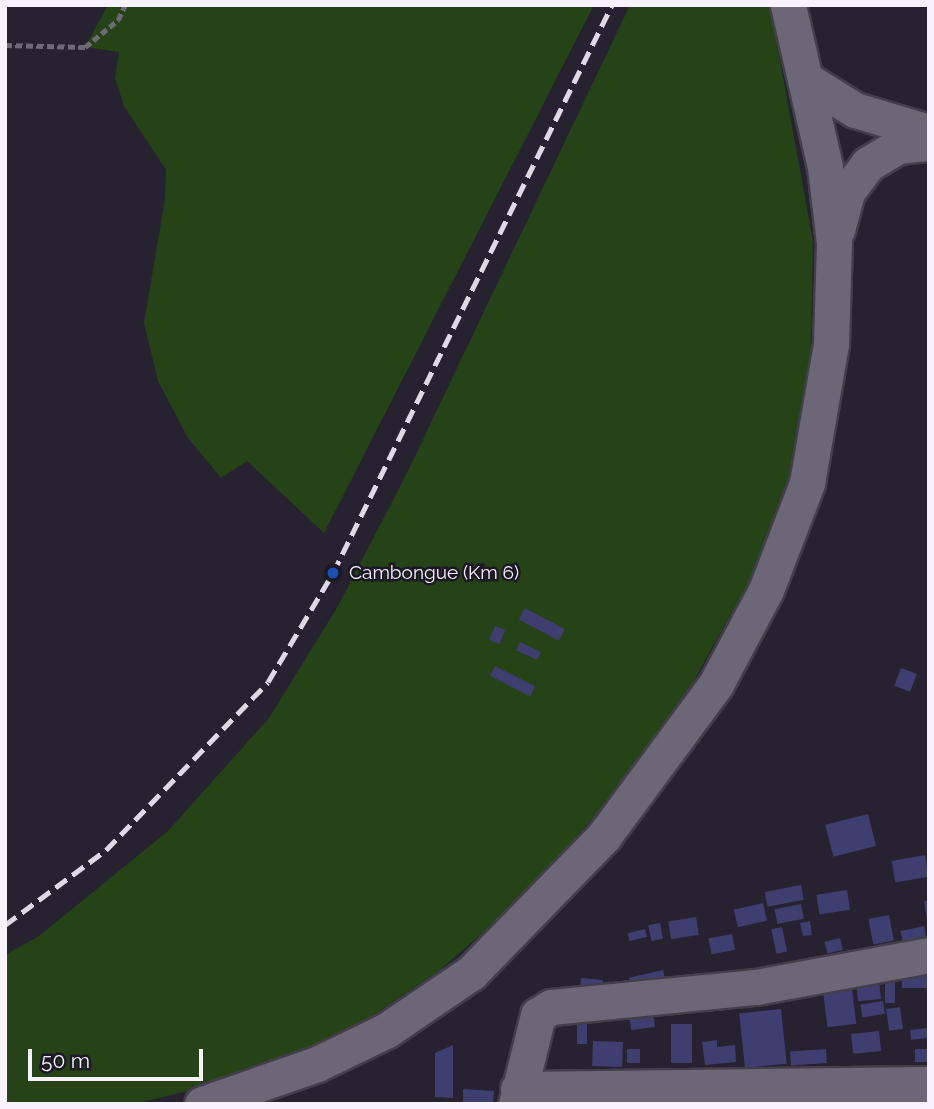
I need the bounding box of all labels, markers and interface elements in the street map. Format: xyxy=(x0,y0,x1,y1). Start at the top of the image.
place label: Cambongue (Km 6) xyxy=(349,562,519,584)
marker: Cambongue (Km 6) xyxy=(323,563,343,583)
scale bar xyxy=(32,1036,206,1080)
text: 50 m xyxy=(41,1048,90,1073)

